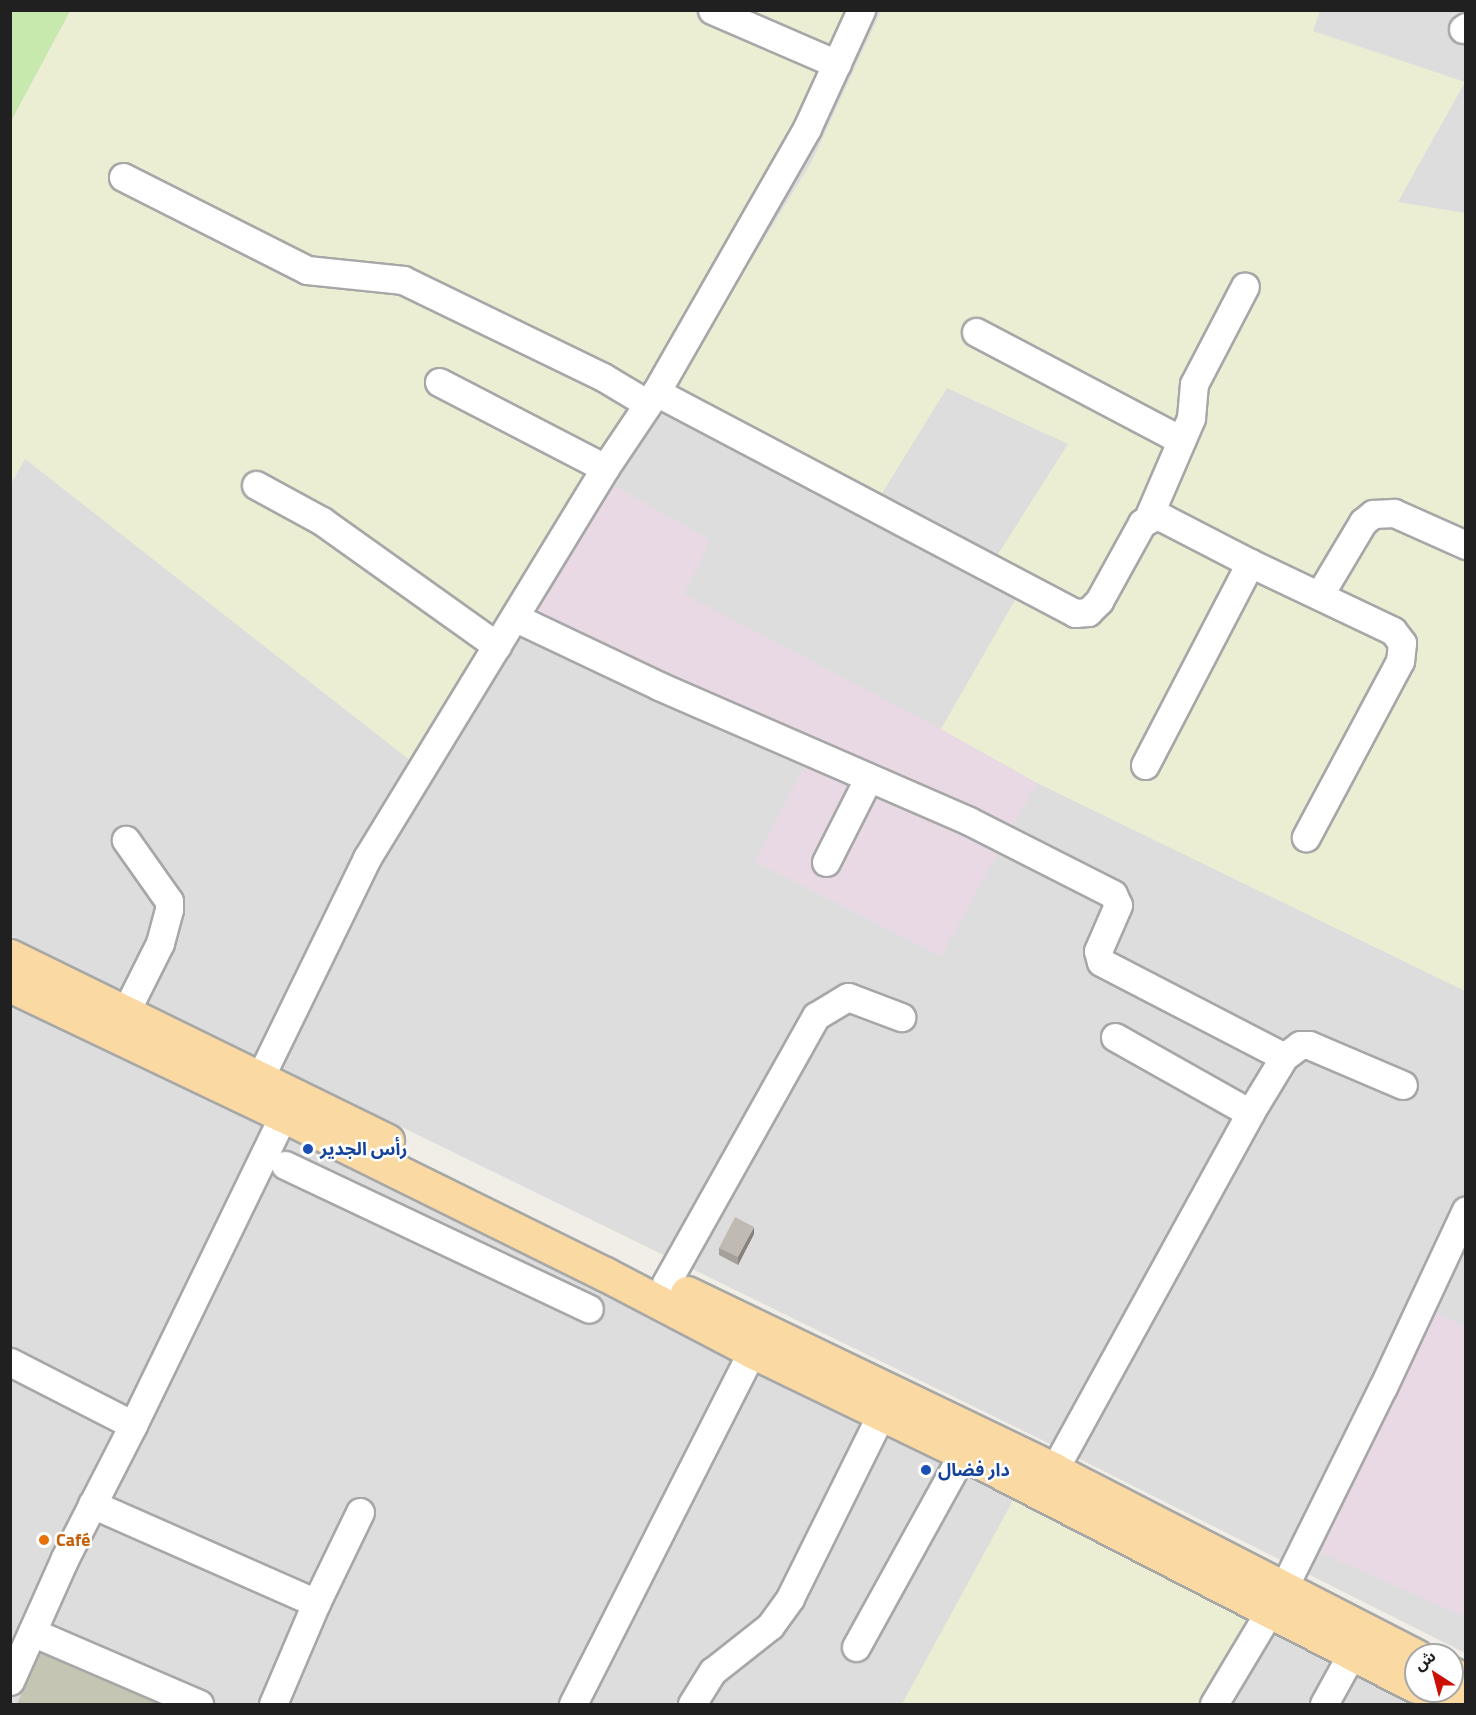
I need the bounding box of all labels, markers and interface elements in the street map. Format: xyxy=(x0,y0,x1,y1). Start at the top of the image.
place label: رأس الجدير xyxy=(320,1138,407,1160)
marker: رأس الجدير xyxy=(301,1142,315,1156)
place label: دار فضال xyxy=(938,1459,1010,1481)
marker: دار فضال xyxy=(919,1463,933,1477)
place label: Café xyxy=(56,1529,91,1551)
marker: Café xyxy=(37,1533,51,1547)
north arrow xyxy=(1404,1643,1464,1703)
text: ش xyxy=(1409,1644,1441,1676)

